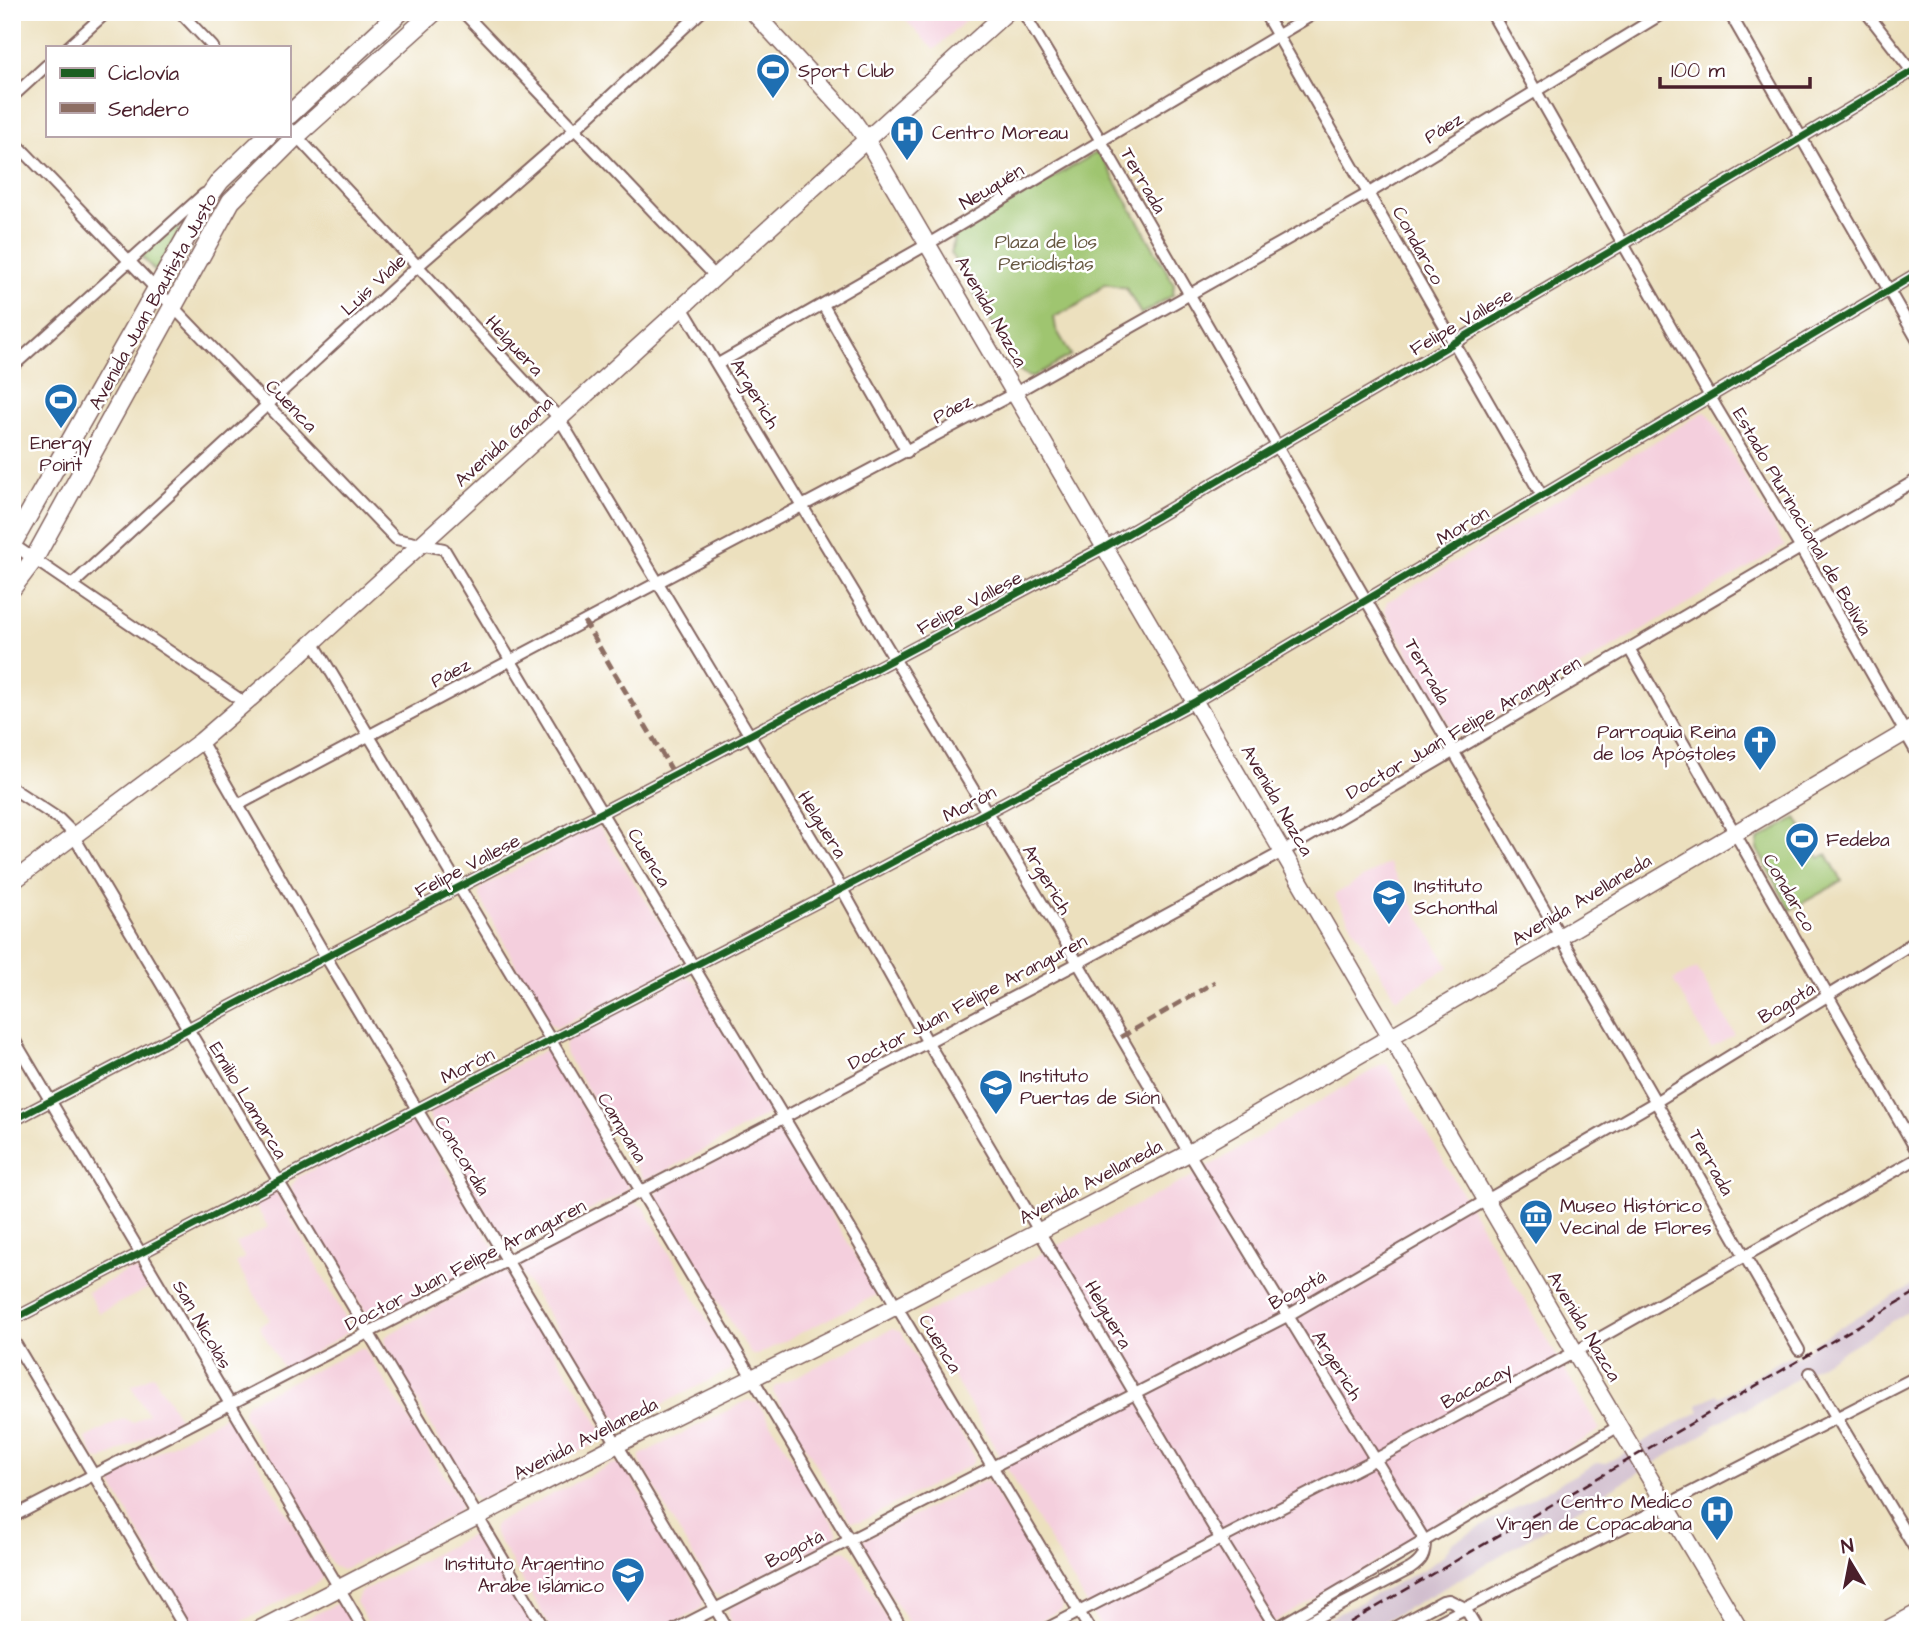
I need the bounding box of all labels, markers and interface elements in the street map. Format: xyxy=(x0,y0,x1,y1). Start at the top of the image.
legend xyxy=(46,46,290,136)
scale bar xyxy=(1660,46,1811,90)
sports icon: Sport Club xyxy=(754,51,792,100)
text: 100 m xyxy=(1671,56,1726,85)
place label: Sport Club xyxy=(798,58,894,85)
text: Ciclovía xyxy=(108,59,180,88)
text: Sendero xyxy=(108,95,189,124)
street label: Páez xyxy=(1419,106,1469,151)
hospital icon: Centro Moreau xyxy=(888,113,926,162)
place label: Centro Moreau xyxy=(932,120,1069,147)
street label: Terrada xyxy=(1113,143,1173,219)
street label: Neuquén xyxy=(954,157,1029,217)
street label: Avenida Juan Bautista Justo xyxy=(82,188,224,415)
street label: Condarco xyxy=(1385,201,1451,290)
park label: Plaza de los Periodistas xyxy=(995,229,1097,278)
street label: Luis Viale xyxy=(335,248,413,322)
street label: Avenida Nazca xyxy=(948,251,1034,373)
street label: Felipe Vallese xyxy=(1405,282,1518,363)
street label: Helguera xyxy=(478,310,549,383)
street label: Argerich xyxy=(722,354,787,435)
street label: Cuenca xyxy=(259,373,323,439)
sports icon: Energy Point xyxy=(42,381,80,430)
street label: Páez xyxy=(928,387,978,431)
street label: Avenida Gaona xyxy=(449,390,559,494)
street label: Estado Plurinacional de Bolivia xyxy=(1725,403,1878,641)
place label: Energy Point xyxy=(30,430,92,479)
street label: Morón xyxy=(1431,500,1494,553)
street label: Felipe Vallese xyxy=(912,564,1027,642)
street label: Terrada xyxy=(1397,634,1457,710)
street label: Doctor Juan Felipe Aranguren xyxy=(1341,650,1587,808)
street label: Páez xyxy=(426,651,476,695)
place label: Parroquia Reina de los Apóstoles xyxy=(1593,719,1736,768)
church icon: Parroquia Reina de los Apóstoles xyxy=(1741,723,1779,772)
street label: Avenida Nazca xyxy=(1234,740,1320,862)
street label: Morón xyxy=(938,779,1001,830)
street label: Helguera xyxy=(790,786,853,864)
sports icon: Fedeba xyxy=(1783,820,1821,869)
street label: Cuenca xyxy=(621,823,677,893)
street label: Felipe Vallese xyxy=(410,827,525,905)
place label: Fedeba xyxy=(1826,827,1890,854)
street label: Argerich xyxy=(1014,840,1079,921)
street label: Avenida Avellaneda xyxy=(1507,848,1657,953)
street label: Condarco xyxy=(1755,849,1822,937)
place label: Instituto Schonthal xyxy=(1414,873,1498,922)
school or university icon: Instituto Schonthal xyxy=(1370,877,1408,926)
street label: Doctor Juan Felipe Aranguren xyxy=(843,928,1093,1078)
street label: Bogotá xyxy=(1753,976,1821,1032)
street label: Emilio Lamarca xyxy=(202,1037,294,1165)
street label: Morón xyxy=(436,1041,499,1091)
place label: Instituto Puertas de Sión xyxy=(1020,1063,1160,1112)
school or university icon: Instituto Puertas de Sión xyxy=(977,1067,1015,1116)
street label: Campana xyxy=(590,1088,653,1168)
street label: Concordia xyxy=(427,1111,496,1201)
street label: Terrada xyxy=(1681,1125,1740,1201)
street label: Avenida Avellaneda xyxy=(1014,1133,1167,1232)
street label: Doctor Juan Felipe Aranguren xyxy=(340,1193,591,1339)
place label: Museo Histórico Vecinal de Flores xyxy=(1560,1193,1712,1242)
museum icon: Museo Histórico Vecinal de Flores xyxy=(1517,1197,1555,1246)
street label: Bogotá xyxy=(1264,1263,1332,1318)
street label: Avenida Nazca xyxy=(1540,1267,1627,1387)
street label: San Nicolás xyxy=(165,1275,238,1374)
street label: Helguera xyxy=(1076,1276,1138,1355)
street label: Cuenca xyxy=(912,1309,968,1379)
street label: Argerich xyxy=(1304,1326,1369,1407)
street label: Bacacay xyxy=(1436,1356,1518,1417)
street label: Avenida Avellaneda xyxy=(509,1391,663,1487)
place label: Centro Medico Virgen de Copacabana xyxy=(1496,1489,1692,1539)
hospital icon: Centro Medico Virgen de Copacabana xyxy=(1698,1493,1736,1542)
street label: Bogotá xyxy=(761,1523,829,1576)
north arrow xyxy=(1814,1526,1884,1596)
text: N xyxy=(1839,1532,1856,1561)
place label: Instituto Argentino Arabe Islámico xyxy=(445,1551,604,1600)
school or university icon: Instituto Argentino Arabe Islámico xyxy=(609,1555,647,1604)

